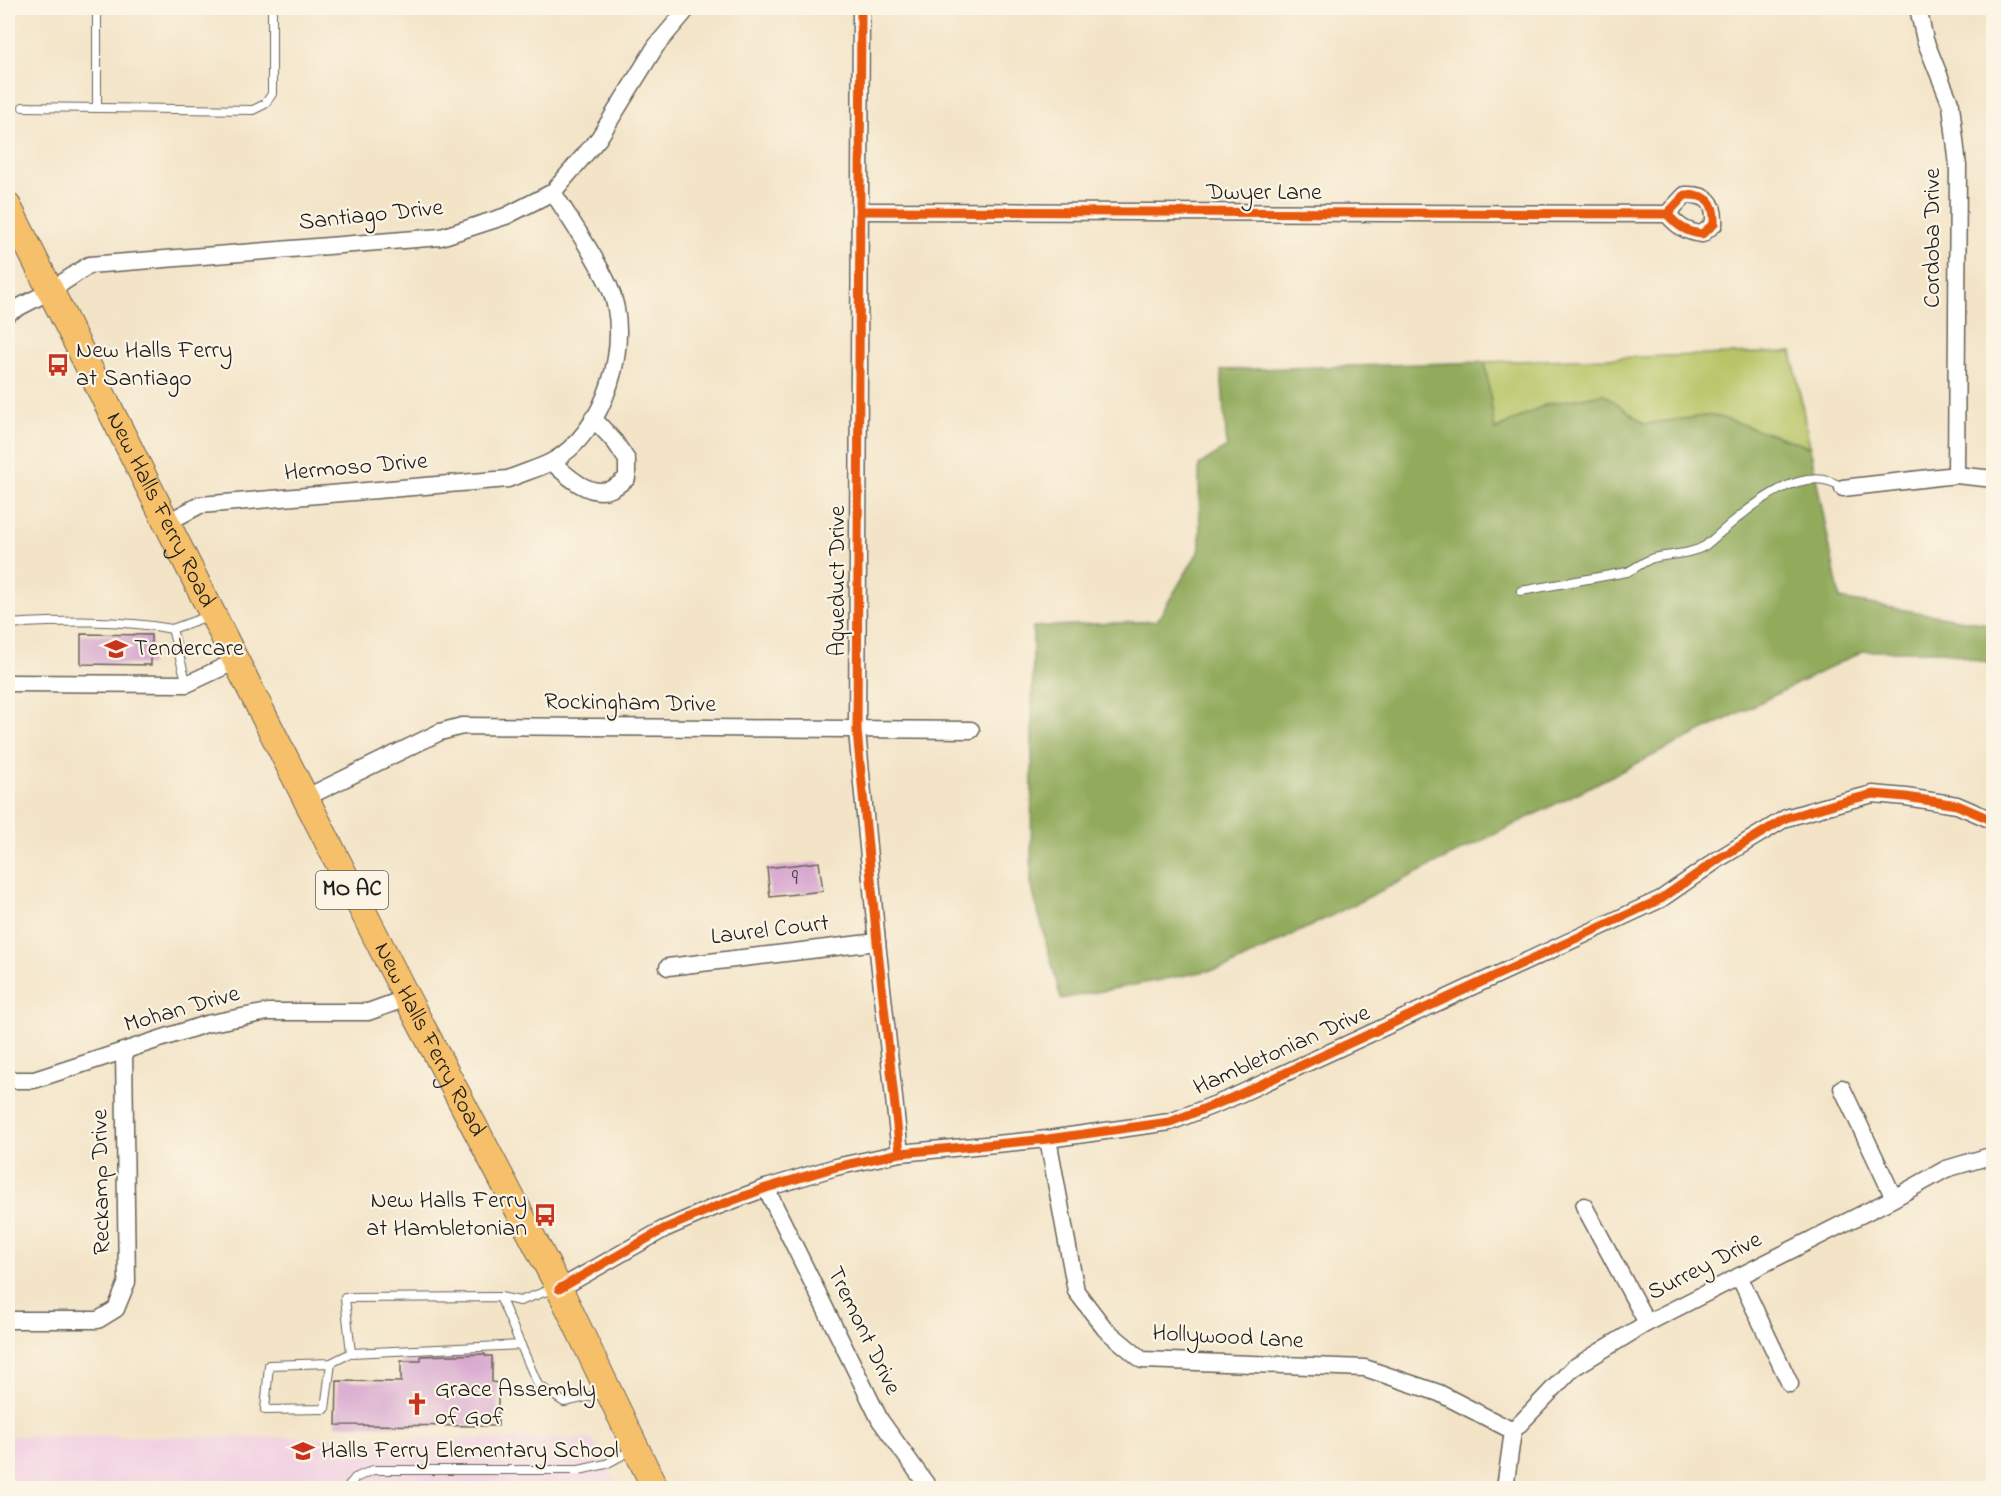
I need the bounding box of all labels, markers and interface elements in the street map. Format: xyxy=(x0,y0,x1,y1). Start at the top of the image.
street label: Cordoba Drive xyxy=(1916,168,1951,308)
street label: Dwyer Lane xyxy=(1205,176,1322,212)
street label: Santiago Drive xyxy=(297,191,445,241)
place label: New Halls Ferry at Santiago xyxy=(76,334,232,397)
bus stop icon: New Halls Ferry at Santiago xyxy=(45,352,71,378)
street label: New Halls Ferry Road xyxy=(97,406,224,614)
street label: Hermoso Drive xyxy=(283,444,430,492)
street label: Aqueduct Drive xyxy=(821,505,856,657)
place label: Tendercare xyxy=(134,632,244,667)
school or university icon: Tendercare xyxy=(103,636,129,662)
street label: Rockingham Drive xyxy=(544,685,717,723)
house number: 9 xyxy=(792,864,799,894)
road number: MO AC xyxy=(316,871,388,909)
street label: Laurel Court xyxy=(709,906,831,956)
street label: New Halls Ferry Road xyxy=(364,936,495,1143)
street label: Mohan Drive xyxy=(120,977,244,1043)
street label: Hambletonian Drive xyxy=(1188,996,1376,1106)
street label: Reckamp Drive xyxy=(83,1108,121,1255)
place label: New Halls Ferry at Hambletonian xyxy=(366,1184,527,1247)
bus stop icon: New Halls Ferry at Hambletonian xyxy=(532,1202,558,1228)
street label: Surrey Drive xyxy=(1642,1223,1769,1312)
street label: Tremont Drive xyxy=(817,1261,909,1401)
street label: Hollywood Lane xyxy=(1151,1317,1305,1360)
place label: Grace Assembly of Gof xyxy=(435,1373,596,1436)
church icon: Grace Assembly of Gof xyxy=(404,1391,430,1417)
place label: Halls Ferry Elementary School xyxy=(321,1434,619,1470)
school or university icon: Halls Ferry Elementary School xyxy=(290,1438,316,1464)

